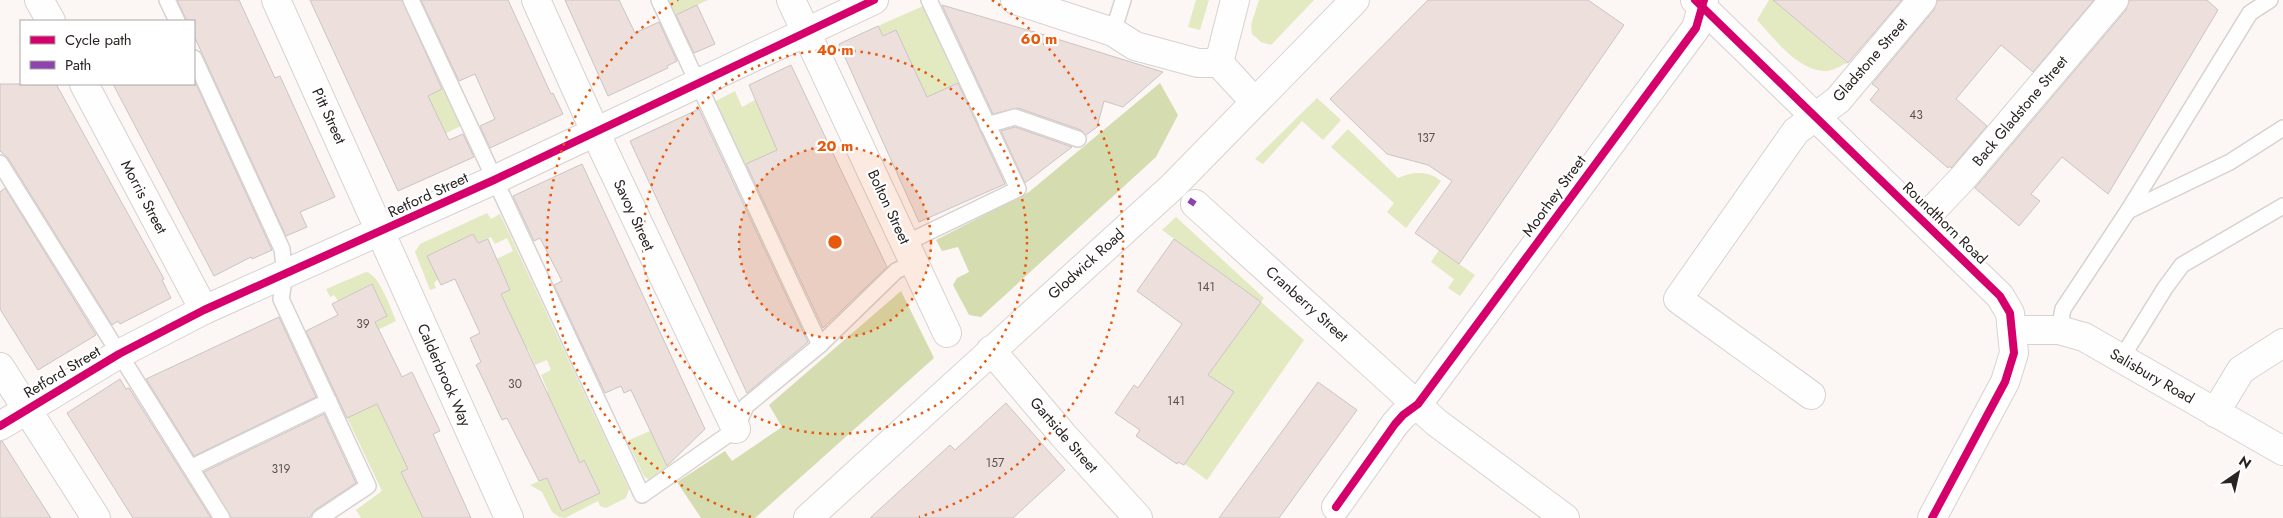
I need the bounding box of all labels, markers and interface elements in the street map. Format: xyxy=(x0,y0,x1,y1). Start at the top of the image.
street label: Gladstone Street xyxy=(1827,13,1913,107)
legend xyxy=(20,20,195,85)
text: 60 m xyxy=(1021,28,1057,50)
text: Cycle path xyxy=(65,29,132,51)
text: 40 m xyxy=(816,39,854,61)
street label: Back Gladstone Street xyxy=(1967,51,2073,171)
text: Path xyxy=(65,54,91,76)
street label: Pitt Street xyxy=(306,84,352,148)
house number: 43 xyxy=(1909,106,1923,124)
house number: 137 xyxy=(1417,129,1436,147)
text: 20 m xyxy=(817,135,853,157)
street label: Moorhey Street xyxy=(1517,150,1591,241)
street label: Morris Street xyxy=(115,156,173,238)
street label: Bolton Street xyxy=(862,166,916,248)
street label: Retford Street xyxy=(384,167,472,223)
street label: Savoy Street xyxy=(608,176,660,255)
street label: Roundthorn Road xyxy=(1898,177,1992,269)
street label: Glodwick Road xyxy=(1043,224,1129,304)
centre of rings xyxy=(826,233,844,251)
street label: Cranberry Street xyxy=(1261,261,1353,347)
house number: 141 xyxy=(1197,278,1215,296)
house number: 39 xyxy=(356,315,370,333)
street label: Calderbrook Way xyxy=(411,320,477,430)
street label: Retford Street xyxy=(19,340,105,404)
street label: Salisbury Road xyxy=(2106,343,2198,409)
house number: 30 xyxy=(508,375,522,393)
street label: Gartside Street xyxy=(1025,392,1103,478)
house number: 141 xyxy=(1167,392,1185,410)
north arrow xyxy=(2213,448,2263,498)
text: N xyxy=(2235,451,2255,474)
house number: 157 xyxy=(986,454,1005,472)
house number: 319 xyxy=(272,460,291,478)

